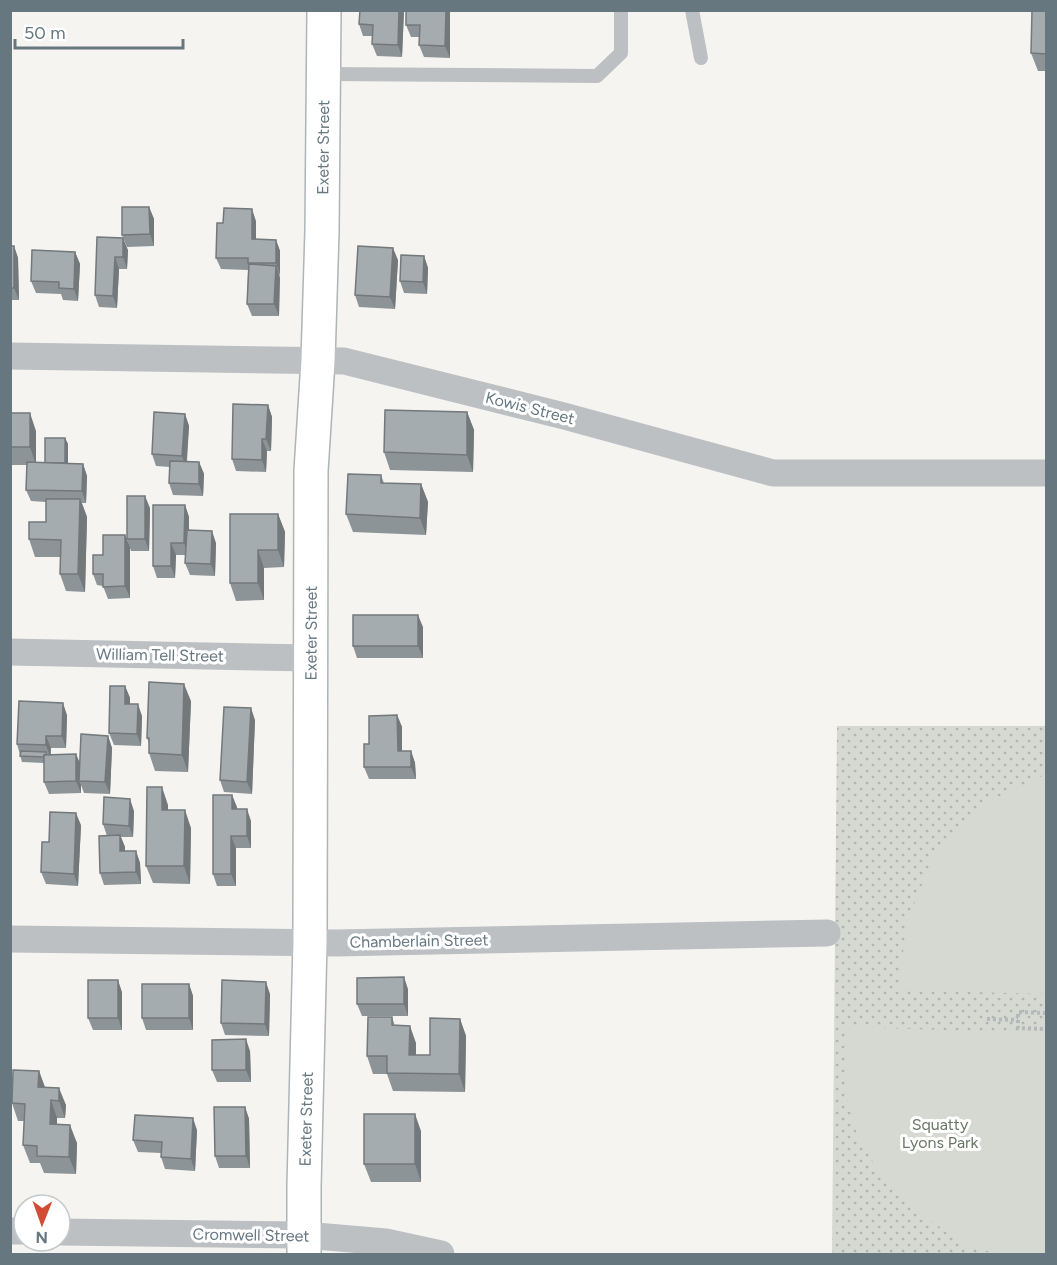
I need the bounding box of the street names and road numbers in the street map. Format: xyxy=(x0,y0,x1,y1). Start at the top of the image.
street label: Exeter Street xyxy=(313,100,333,195)
street label: Kowis Street xyxy=(483,388,577,428)
street label: Exeter Street xyxy=(301,586,320,680)
street label: William Tell Street xyxy=(96,644,224,666)
street label: Chamberlain Street xyxy=(349,930,489,952)
street label: Exeter Street xyxy=(295,1071,316,1167)
street label: Cromwell Street xyxy=(193,1224,309,1246)

